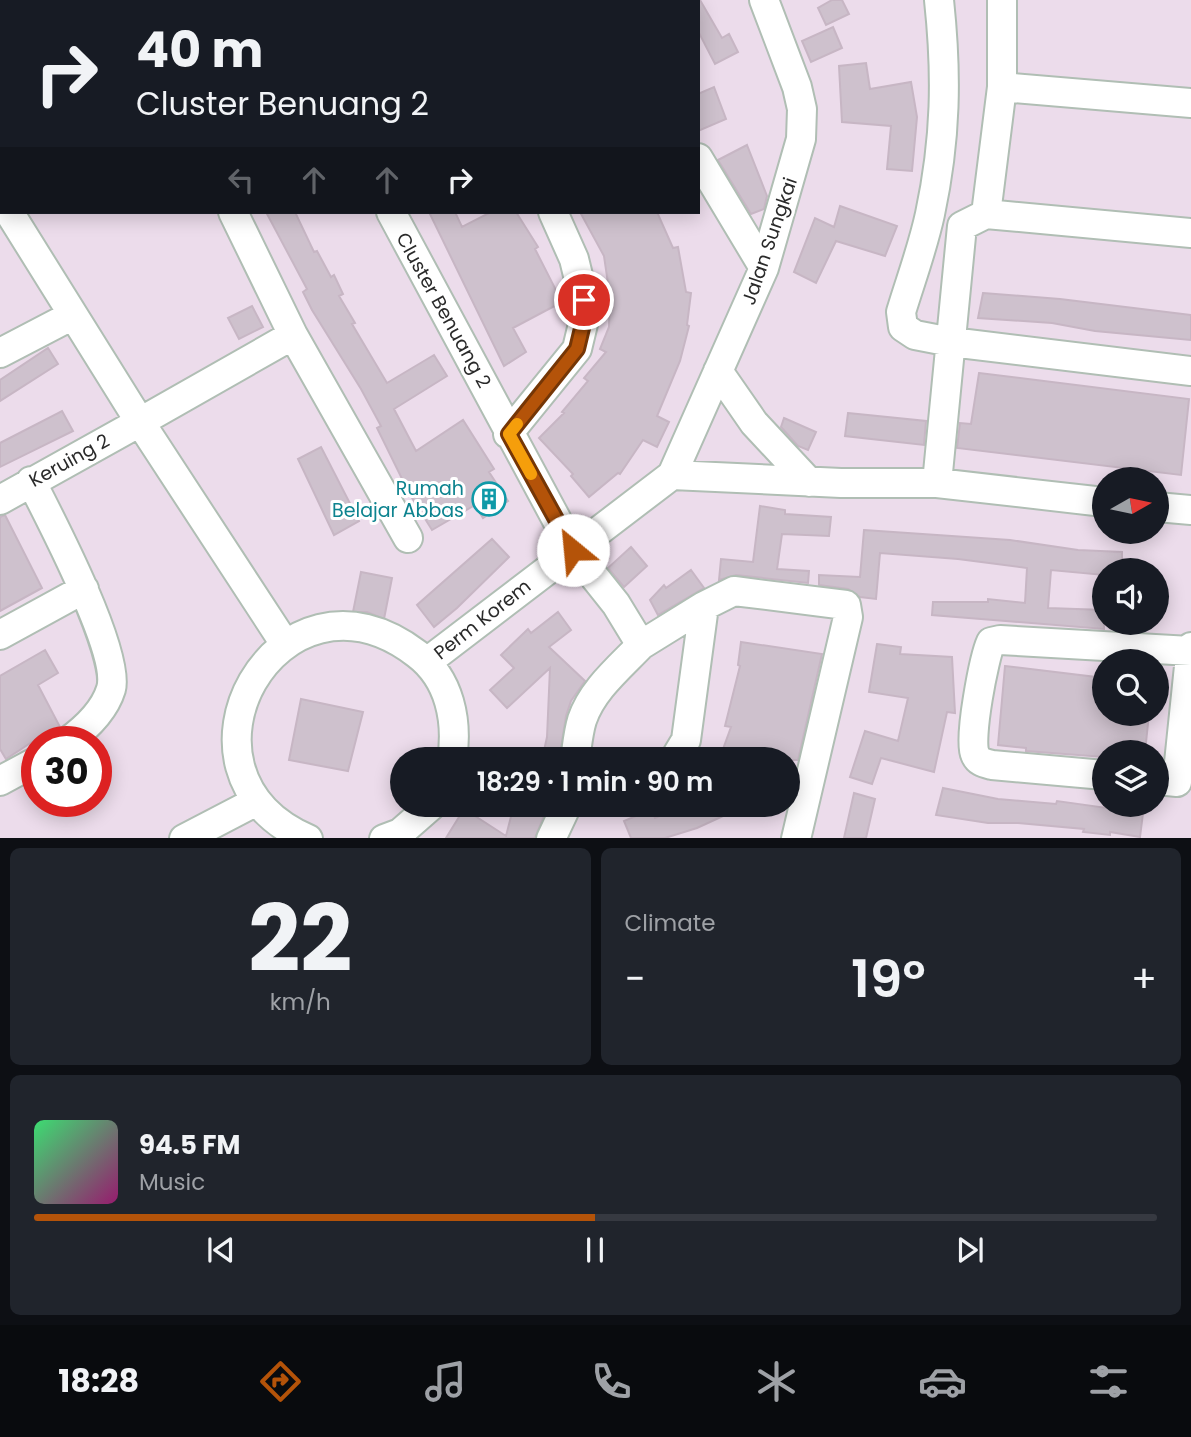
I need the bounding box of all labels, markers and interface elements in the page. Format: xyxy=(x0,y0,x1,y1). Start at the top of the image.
text: 40 m xyxy=(136,16,263,84)
icon: right xyxy=(21,28,112,119)
text: Cluster Benuang 2 xyxy=(136,81,429,126)
icon: left xyxy=(222,161,260,199)
icon: ahead xyxy=(295,161,333,199)
icon: ahead xyxy=(368,161,406,199)
icon: right xyxy=(441,161,479,199)
street label: Jalan Sungkai xyxy=(735,174,804,309)
street label: Cluster Benuang 2 xyxy=(390,228,498,393)
pin xyxy=(554,270,614,330)
icon: arrive xyxy=(565,281,603,319)
street label: Keruing 2 xyxy=(24,427,114,494)
north arrow xyxy=(1092,467,1169,544)
map controls xyxy=(1092,467,1169,817)
place label: Rumah Belajar Abbas xyxy=(332,475,464,524)
building icon: Rumah Belajar Abbas xyxy=(470,480,508,518)
position arrow xyxy=(536,513,610,587)
button: sound xyxy=(1092,558,1169,635)
street label: Perm Korem xyxy=(428,573,537,666)
button: search xyxy=(1092,649,1169,726)
speed limit sign: 30 xyxy=(21,726,112,817)
button: layers xyxy=(1092,740,1169,817)
text: 18:29 · 1 min · 90 m xyxy=(477,764,713,800)
text: 22 xyxy=(248,875,352,1003)
text: Climate xyxy=(625,907,715,939)
text: 19° xyxy=(851,942,925,1015)
text: − xyxy=(625,952,645,1005)
text: + xyxy=(1131,952,1157,1005)
text: km/h xyxy=(270,986,331,1018)
text: 94.5 FM xyxy=(139,1127,240,1163)
text: Music xyxy=(139,1166,205,1198)
icon: previous xyxy=(202,1231,240,1269)
icon: pause xyxy=(576,1231,614,1269)
icon: next xyxy=(951,1231,989,1269)
icon: directions xyxy=(256,1357,305,1406)
icon: music xyxy=(421,1357,470,1406)
icon: phone xyxy=(587,1357,636,1406)
icon: climate xyxy=(752,1357,801,1406)
icon: car xyxy=(918,1357,967,1406)
icon: filters xyxy=(1084,1357,1133,1406)
text: 18:28 xyxy=(58,1358,139,1403)

